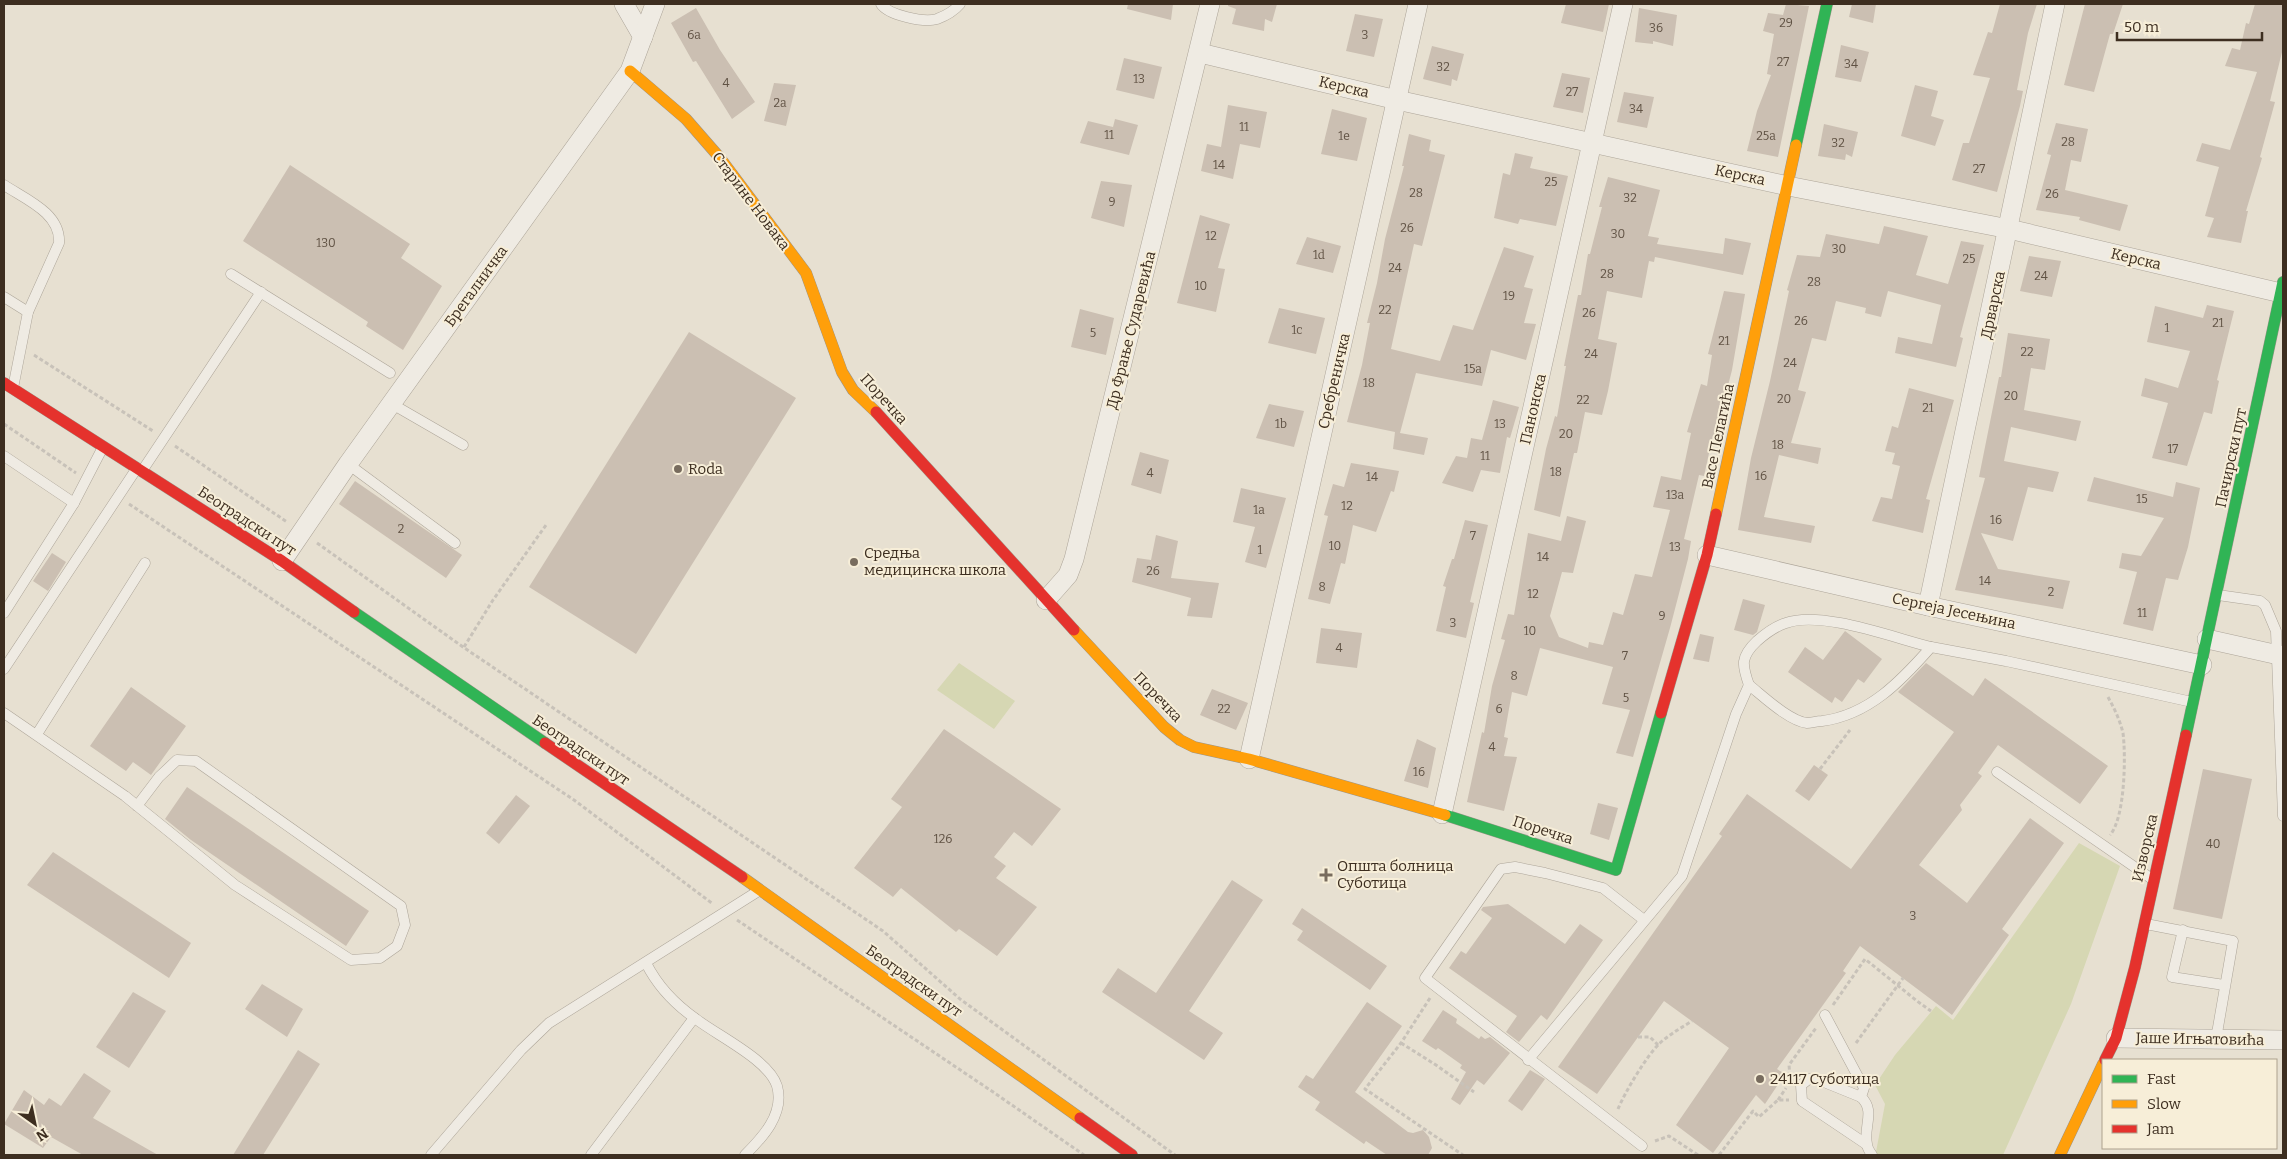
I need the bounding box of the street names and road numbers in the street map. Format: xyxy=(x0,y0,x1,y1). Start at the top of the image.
street label: Керска xyxy=(1317,72,1371,102)
street label: Старине Новака xyxy=(708,148,794,254)
street label: Керска xyxy=(1713,161,1767,189)
street label: Брегалничка xyxy=(441,242,511,330)
street label: Керска xyxy=(2109,244,2163,274)
street label: Др Фрање Сударевића xyxy=(1103,249,1159,411)
street label: Дрварска xyxy=(1977,269,2009,341)
street label: Сребреничка xyxy=(1314,331,1354,431)
street label: Поречка xyxy=(856,370,912,428)
street label: Панонска xyxy=(1516,372,1550,446)
street label: Васе Пелагића xyxy=(1698,382,1738,490)
street label: Пачирски пут xyxy=(2212,406,2250,509)
street label: Београдски пут xyxy=(194,483,300,560)
street label: Сергеја Јесењина xyxy=(1891,589,2017,633)
street label: Поречка xyxy=(1130,668,1186,726)
street label: Београдски пут xyxy=(529,711,633,789)
street label: Поречка xyxy=(1511,812,1575,848)
street label: Изворска xyxy=(2128,812,2162,884)
street label: Београдски пут xyxy=(862,941,966,1021)
street label: Јаше Игњатовића xyxy=(2135,1029,2264,1049)

